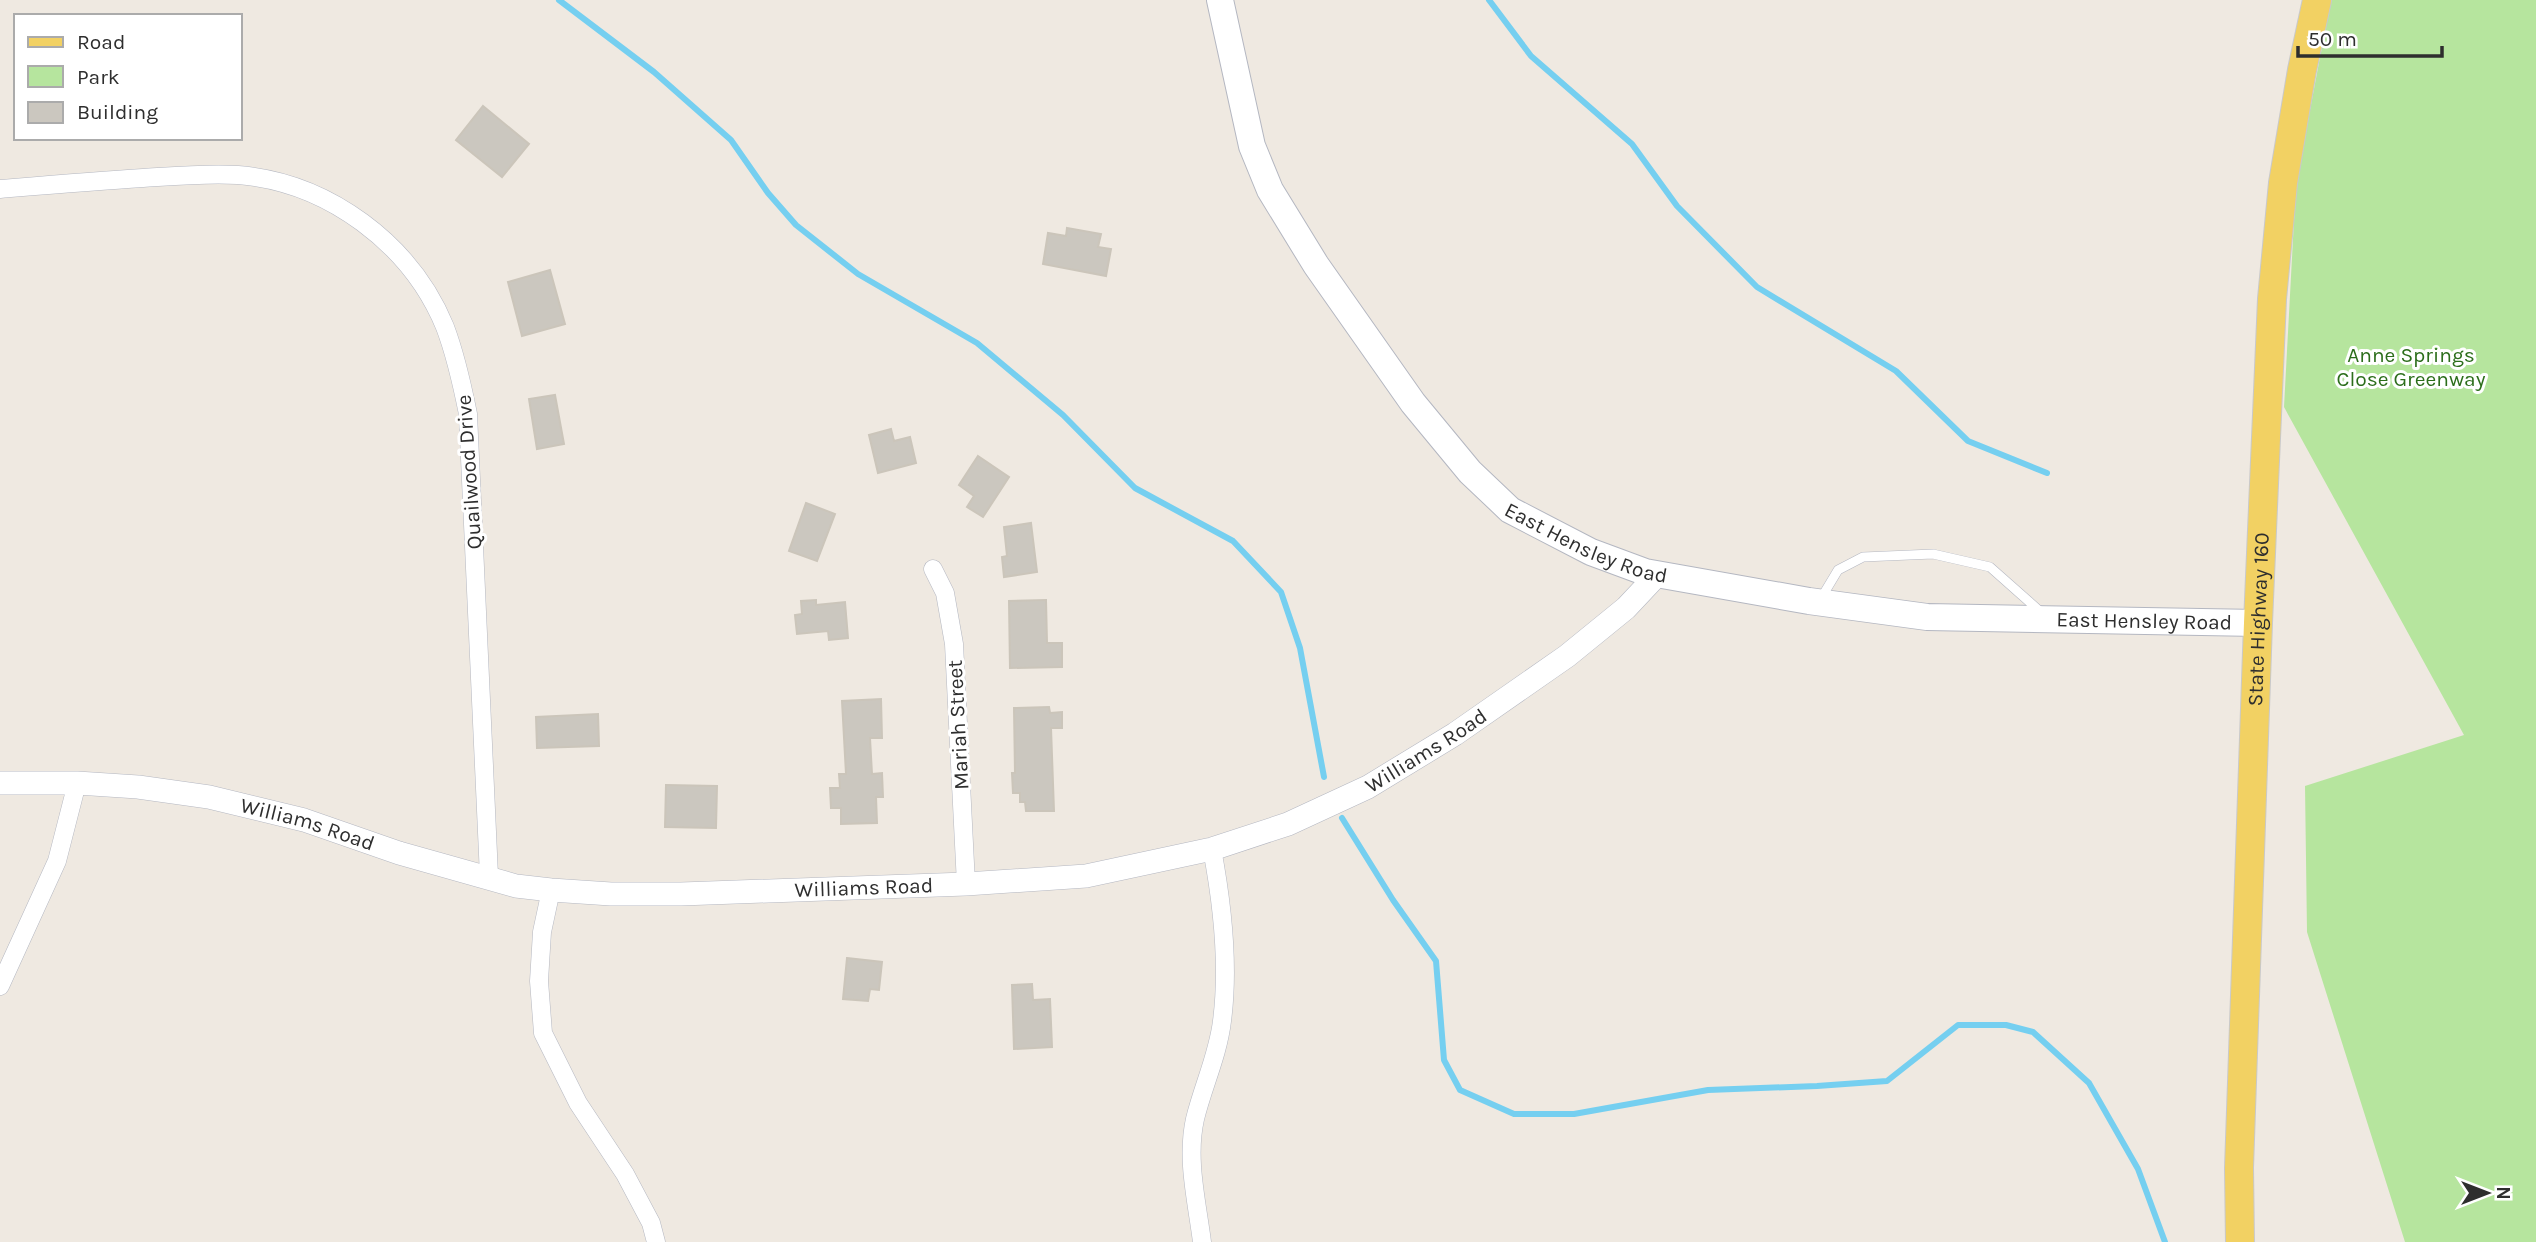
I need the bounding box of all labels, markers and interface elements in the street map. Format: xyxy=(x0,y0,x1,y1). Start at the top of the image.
legend xyxy=(14,14,242,140)
scale bar xyxy=(2298,14,2442,58)
text: 50 m xyxy=(2308,27,2357,51)
text: Road xyxy=(77,30,125,54)
text: Park xyxy=(77,65,120,89)
text: Building xyxy=(77,100,158,124)
park label: Anne Springs Close Greenway xyxy=(2337,343,2486,391)
street label: Quailwood Drive xyxy=(452,394,486,550)
street label: East Hensley Road xyxy=(1501,497,1669,588)
street label: State Highway 160 xyxy=(2243,532,2274,707)
street label: East Hensley Road xyxy=(2056,607,2232,635)
street label: Mariah Street xyxy=(943,659,973,791)
street label: Williams Road xyxy=(1361,704,1491,798)
street label: Williams Road xyxy=(238,793,378,856)
street label: Williams Road xyxy=(794,873,934,902)
north arrow xyxy=(2452,1158,2522,1228)
text: N xyxy=(2492,1186,2514,1200)

